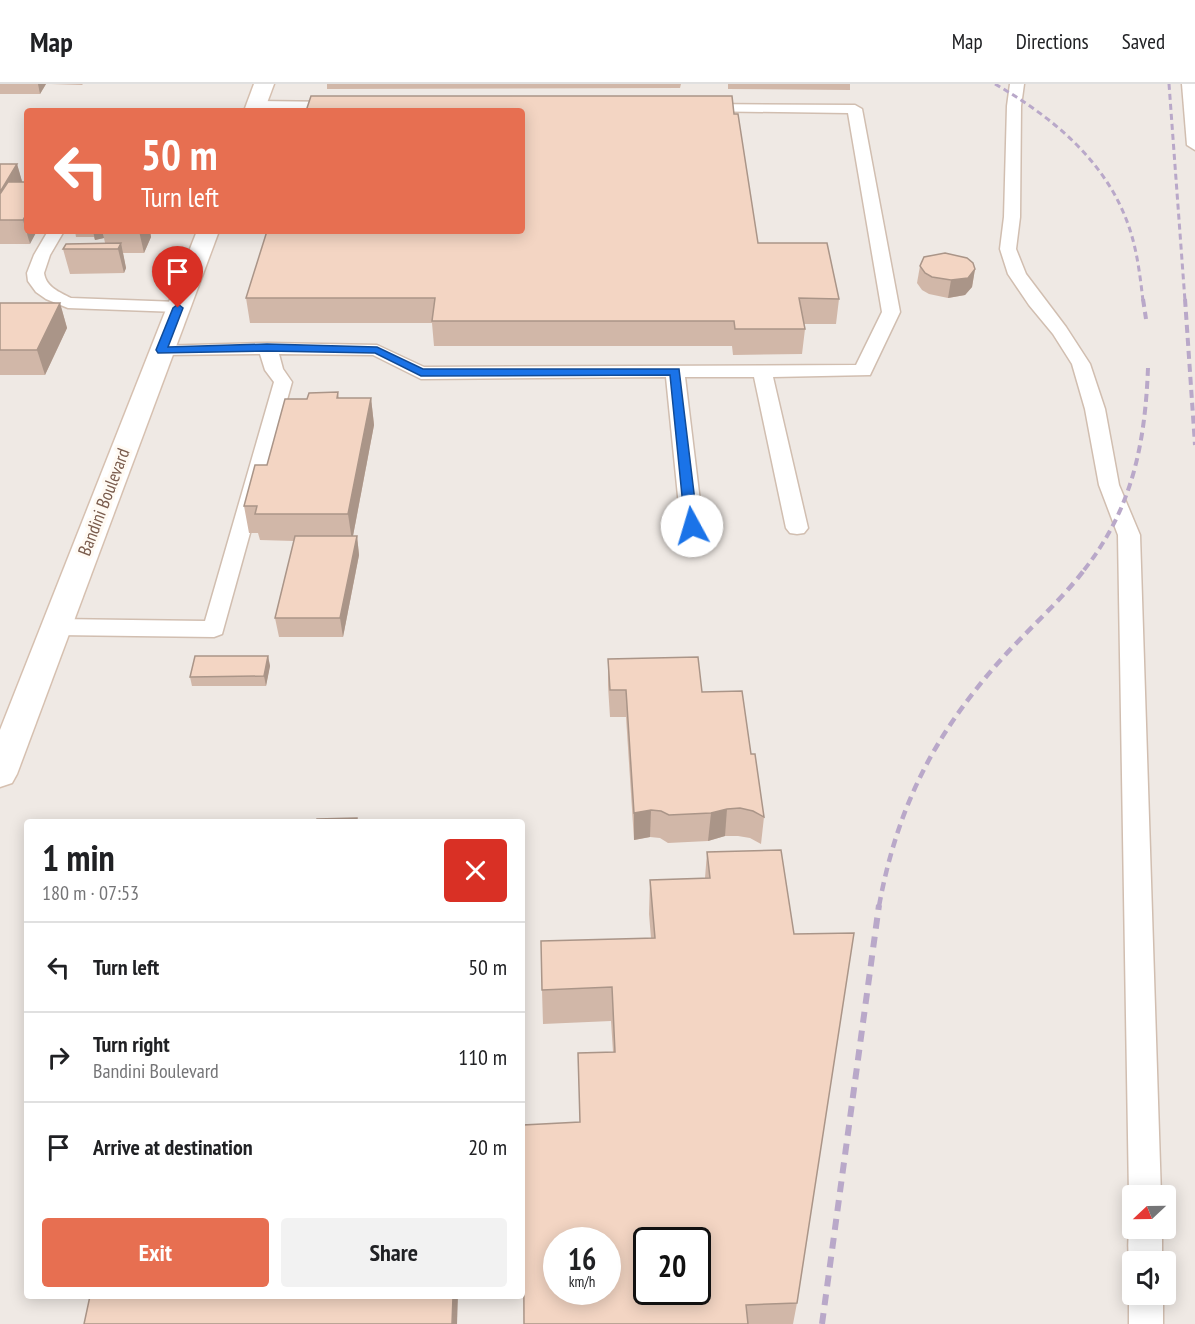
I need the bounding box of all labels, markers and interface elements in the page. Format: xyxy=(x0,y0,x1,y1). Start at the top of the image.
text: Map xyxy=(30,23,73,60)
text: Map xyxy=(952,28,983,55)
text: Directions xyxy=(1016,28,1089,55)
text: Saved xyxy=(1122,28,1165,55)
text: 50 m xyxy=(141,127,218,182)
icon: left xyxy=(42,132,120,210)
text: Turn left xyxy=(141,180,219,214)
pin xyxy=(152,246,203,308)
icon: arrive xyxy=(161,255,194,288)
street label: Bandini Boulevard xyxy=(73,445,135,559)
position arrow xyxy=(660,494,724,558)
text: 1 min xyxy=(42,834,115,881)
button: close xyxy=(444,839,507,902)
text: 180 m · 07:53 xyxy=(42,880,139,906)
icon: left xyxy=(42,951,75,984)
text: Turn left xyxy=(93,953,159,981)
text: 50 m xyxy=(468,953,507,981)
text: Turn right xyxy=(93,1030,170,1058)
icon: right xyxy=(42,1041,75,1074)
text: 110 m xyxy=(458,1043,507,1071)
text: Bandini Boulevard xyxy=(93,1058,219,1084)
icon: arrive xyxy=(42,1131,75,1164)
text: Arrive at destination xyxy=(93,1133,253,1161)
text: 20 m xyxy=(468,1133,507,1161)
north arrow xyxy=(1122,1185,1176,1239)
map controls xyxy=(1122,1185,1176,1305)
button: Exit xyxy=(42,1218,269,1287)
button: Share xyxy=(281,1218,507,1287)
speed limit sign: 20 xyxy=(633,1227,711,1305)
text: 16 xyxy=(568,1239,596,1278)
button: sound xyxy=(1122,1251,1176,1305)
text: km/h xyxy=(569,1272,595,1291)

